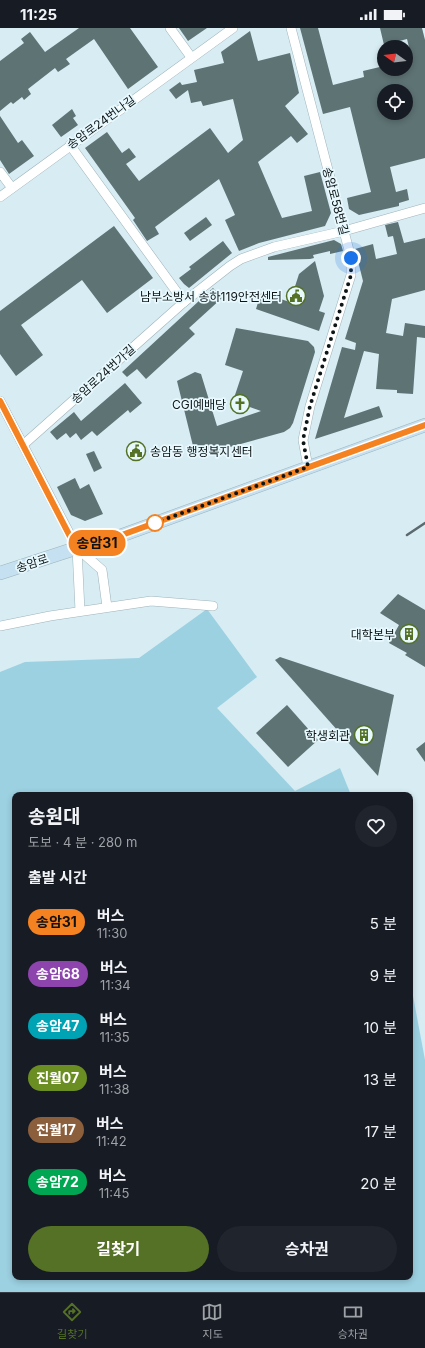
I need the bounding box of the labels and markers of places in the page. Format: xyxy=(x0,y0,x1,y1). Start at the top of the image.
public building icon: 남부소방서 송하119안전센터 xyxy=(285,285,307,307)
place label: 남부소방서 송하119안전센터 xyxy=(140,289,282,304)
church icon: CGI예배당 xyxy=(229,393,251,415)
place label: CGI예배당 xyxy=(172,397,226,412)
public building icon: 송암동 행정복지센터 xyxy=(125,440,147,462)
place label: 송암동 행정복지센터 xyxy=(150,444,253,459)
unlabelled marker xyxy=(146,514,164,532)
building icon: 대학본부 xyxy=(398,623,420,645)
place label: 대학본부 xyxy=(351,627,395,642)
building icon: 학생회관 xyxy=(353,724,375,746)
place label: 학생회관 xyxy=(306,728,350,743)

